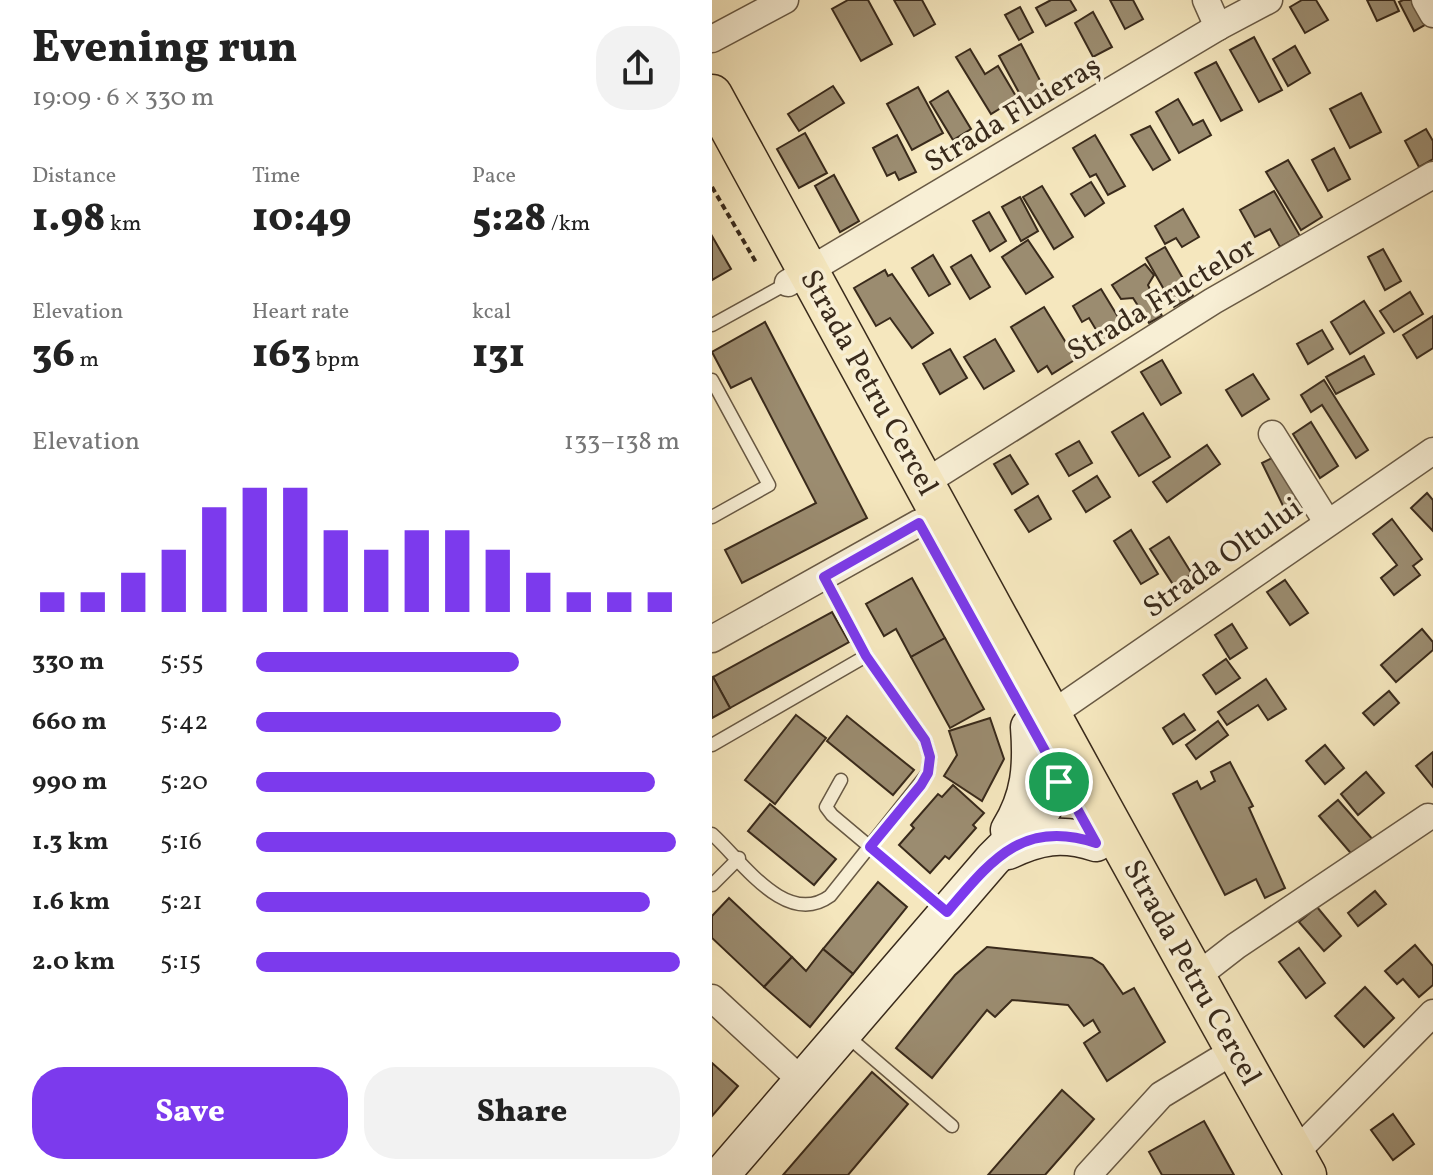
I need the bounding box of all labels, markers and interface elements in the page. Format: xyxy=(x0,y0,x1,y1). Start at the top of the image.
text: Evening run xyxy=(32,19,298,80)
button: share xyxy=(596,26,680,110)
street label: Strada Fluieraș xyxy=(917,46,1109,184)
text: 19:09 · 6 × 330 m xyxy=(32,80,214,116)
text: Distance xyxy=(32,161,116,192)
text: Time xyxy=(252,161,300,192)
text: Pace xyxy=(472,161,516,192)
text: 1.98 xyxy=(32,192,106,248)
text: 10:49 xyxy=(252,192,351,248)
text: 5:28 xyxy=(472,192,546,248)
text: km xyxy=(106,209,141,240)
text: /km xyxy=(546,209,590,240)
street label: Strada Fructelor xyxy=(1060,227,1264,373)
street label: Strada Petru Cercel xyxy=(789,262,948,504)
text: Elevation xyxy=(32,297,123,328)
text: Heart rate xyxy=(252,297,349,328)
text: kcal xyxy=(472,297,511,328)
text: 36 xyxy=(32,328,75,384)
text: 163 xyxy=(252,328,311,384)
text: 131 xyxy=(472,328,525,384)
text: m xyxy=(75,345,99,376)
text: bpm xyxy=(311,345,360,376)
text: Elevation xyxy=(32,424,140,460)
text: 133–138 m xyxy=(564,424,680,460)
street label: Strada Oltului xyxy=(1135,488,1311,629)
text: 330 m xyxy=(32,644,104,680)
text: 5:55 xyxy=(160,644,204,680)
text: 660 m xyxy=(32,704,107,740)
text: 5:42 xyxy=(160,704,208,740)
pin xyxy=(1025,748,1093,816)
icon: arrive xyxy=(1037,760,1081,804)
text: 990 m xyxy=(32,764,107,800)
text: 5:20 xyxy=(160,764,208,800)
text: 1.3 km xyxy=(32,824,109,860)
text: 5:16 xyxy=(160,824,202,860)
street label: Strada Petru Cercel xyxy=(1112,852,1271,1094)
text: 1.6 km xyxy=(32,884,110,920)
text: 5:21 xyxy=(160,884,203,920)
text: 2.0 km xyxy=(32,944,115,980)
text: 5:15 xyxy=(160,944,201,980)
button: Save xyxy=(32,1067,348,1159)
button: Share xyxy=(364,1067,680,1159)

